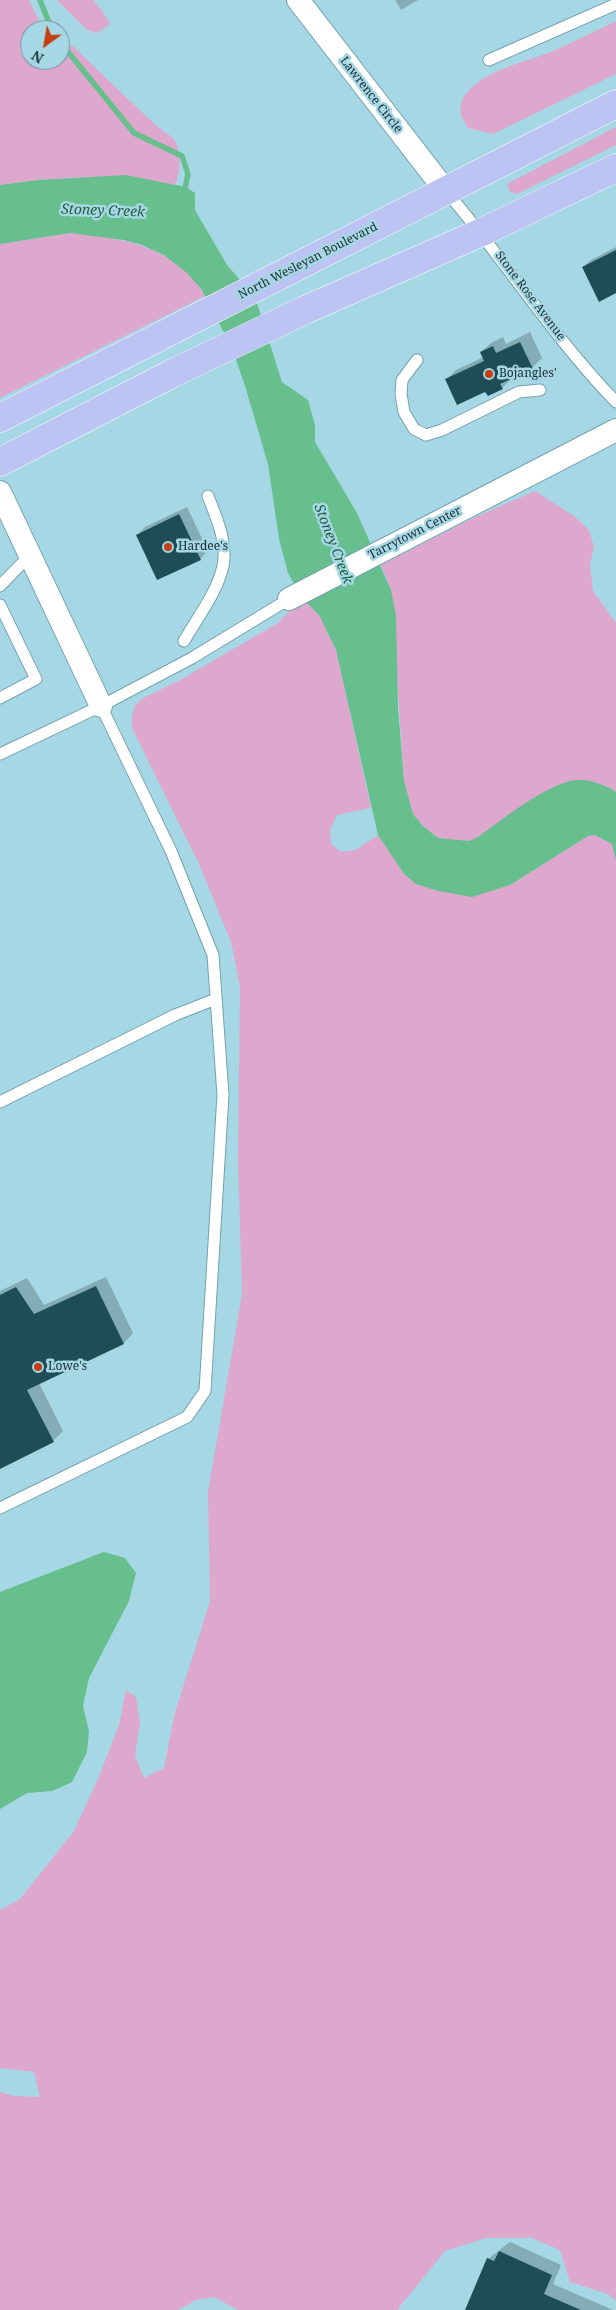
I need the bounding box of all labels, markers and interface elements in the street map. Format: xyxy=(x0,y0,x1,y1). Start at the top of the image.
north arrow xyxy=(20,20,70,70)
text: N xyxy=(28,46,47,68)
street label: Lawrence Circle xyxy=(337,54,405,136)
water label: Stoney Creek xyxy=(61,201,145,221)
street label: North Wesleyan Boulevard xyxy=(236,220,380,302)
street label: Stone Rose Avenue xyxy=(492,249,568,343)
place label: Bojangles' xyxy=(499,367,557,381)
marker: Bojangles' xyxy=(483,368,495,380)
water label: Stoney Creek xyxy=(310,502,356,586)
street label: Tarrytown Center xyxy=(366,503,464,563)
place label: Hardee's xyxy=(178,540,228,554)
marker: Hardee's xyxy=(162,541,174,553)
place label: Lowe's xyxy=(48,1360,87,1374)
marker: Lowe's xyxy=(32,1361,44,1373)

